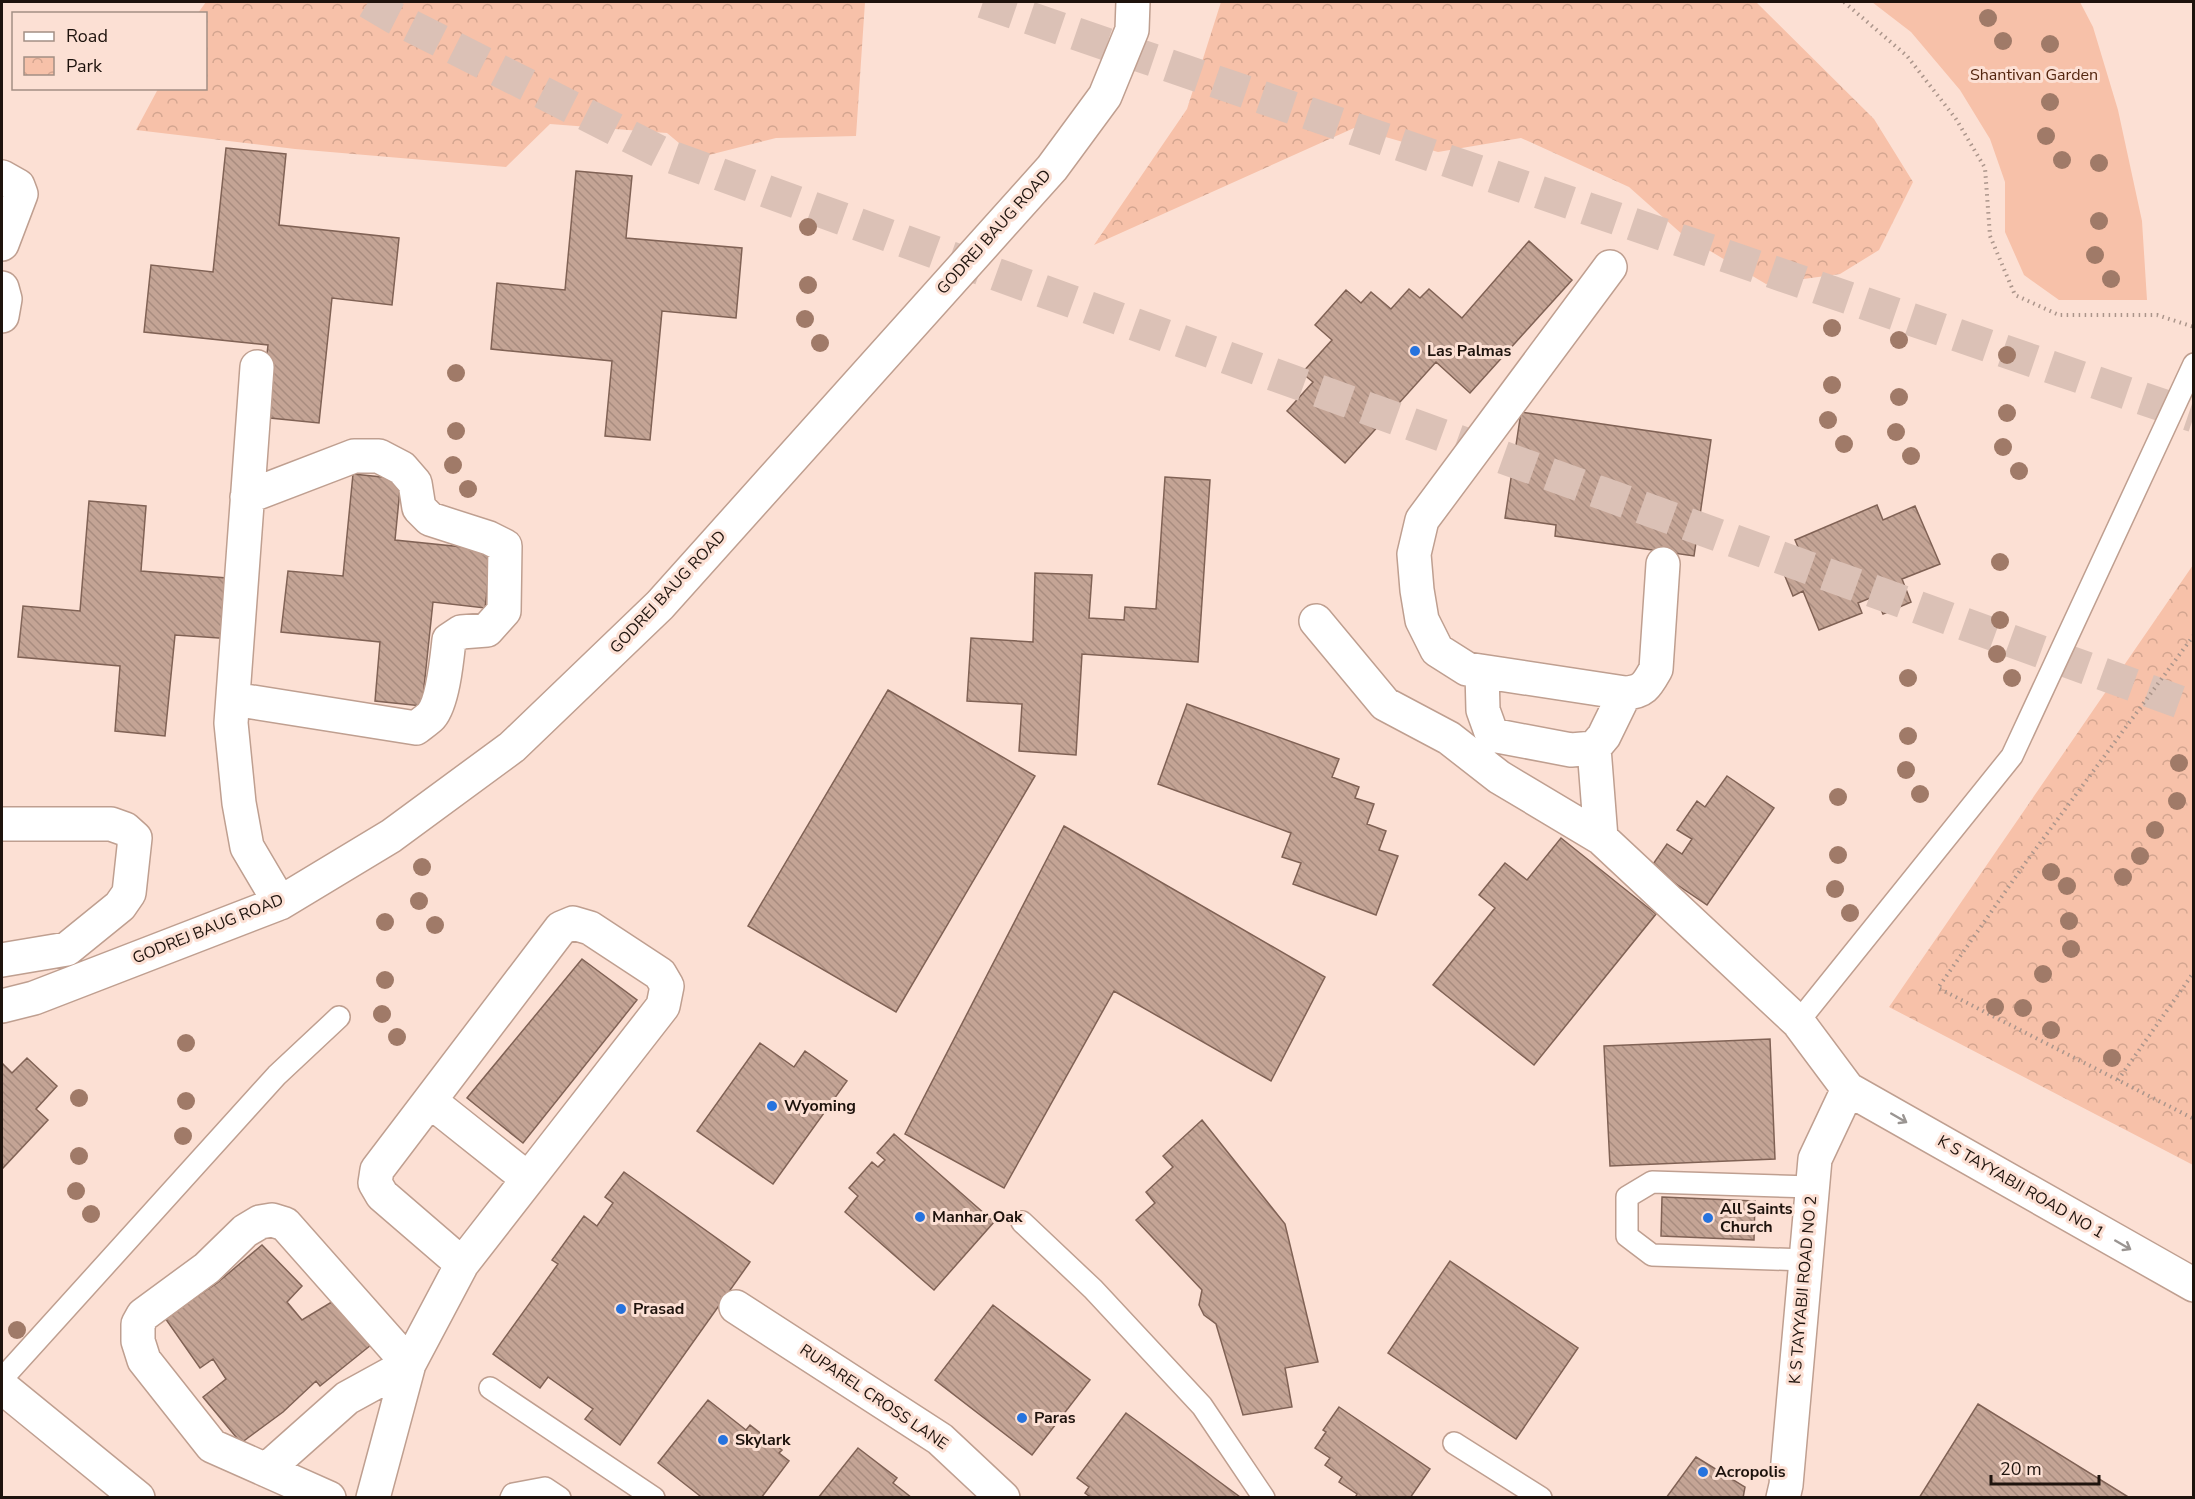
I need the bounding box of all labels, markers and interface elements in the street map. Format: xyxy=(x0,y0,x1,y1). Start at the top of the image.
legend xyxy=(12,12,207,90)
text: Road xyxy=(66,24,108,48)
text: Park xyxy=(66,54,103,78)
park label: Shantivan Garden xyxy=(1970,64,2098,86)
street label: GODREJ BAUG ROAD xyxy=(932,165,1056,299)
place label: Las Palmas xyxy=(1427,340,1512,362)
marker: Las Palmas xyxy=(1408,344,1422,358)
street label: GODREJ BAUG ROAD xyxy=(605,526,731,658)
street label: GODREJ BAUG ROAD xyxy=(129,889,287,969)
place label: Wyoming xyxy=(784,1095,856,1117)
marker: Wyoming xyxy=(765,1099,779,1113)
one-way arrow xyxy=(1890,1112,1907,1124)
street label: K S TAYYABJI ROAD NO 1 xyxy=(1934,1130,2108,1244)
street label: K S TAYYABJI ROAD NO 2 xyxy=(1784,1195,1822,1385)
place label: All Saints Church xyxy=(1720,1198,1793,1238)
place label: Manhar Oak xyxy=(932,1206,1023,1228)
marker: Manhar Oak xyxy=(913,1210,927,1224)
marker: All Saints Church xyxy=(1701,1211,1715,1225)
one-way arrow xyxy=(2114,1240,2131,1252)
place label: Prasad xyxy=(633,1298,684,1320)
marker: Prasad xyxy=(614,1302,628,1316)
street label: RUPAREL CROSS LANE xyxy=(796,1339,952,1455)
place label: Paras xyxy=(1034,1407,1076,1429)
marker: Paras xyxy=(1015,1411,1029,1425)
place label: Skylark xyxy=(735,1429,791,1451)
marker: Skylark xyxy=(716,1433,730,1447)
scale bar xyxy=(1991,1448,2099,1486)
text: 20 m xyxy=(2000,1457,2042,1481)
place label: Acropolis xyxy=(1715,1461,1786,1483)
marker: Acropolis xyxy=(1696,1465,1710,1479)

